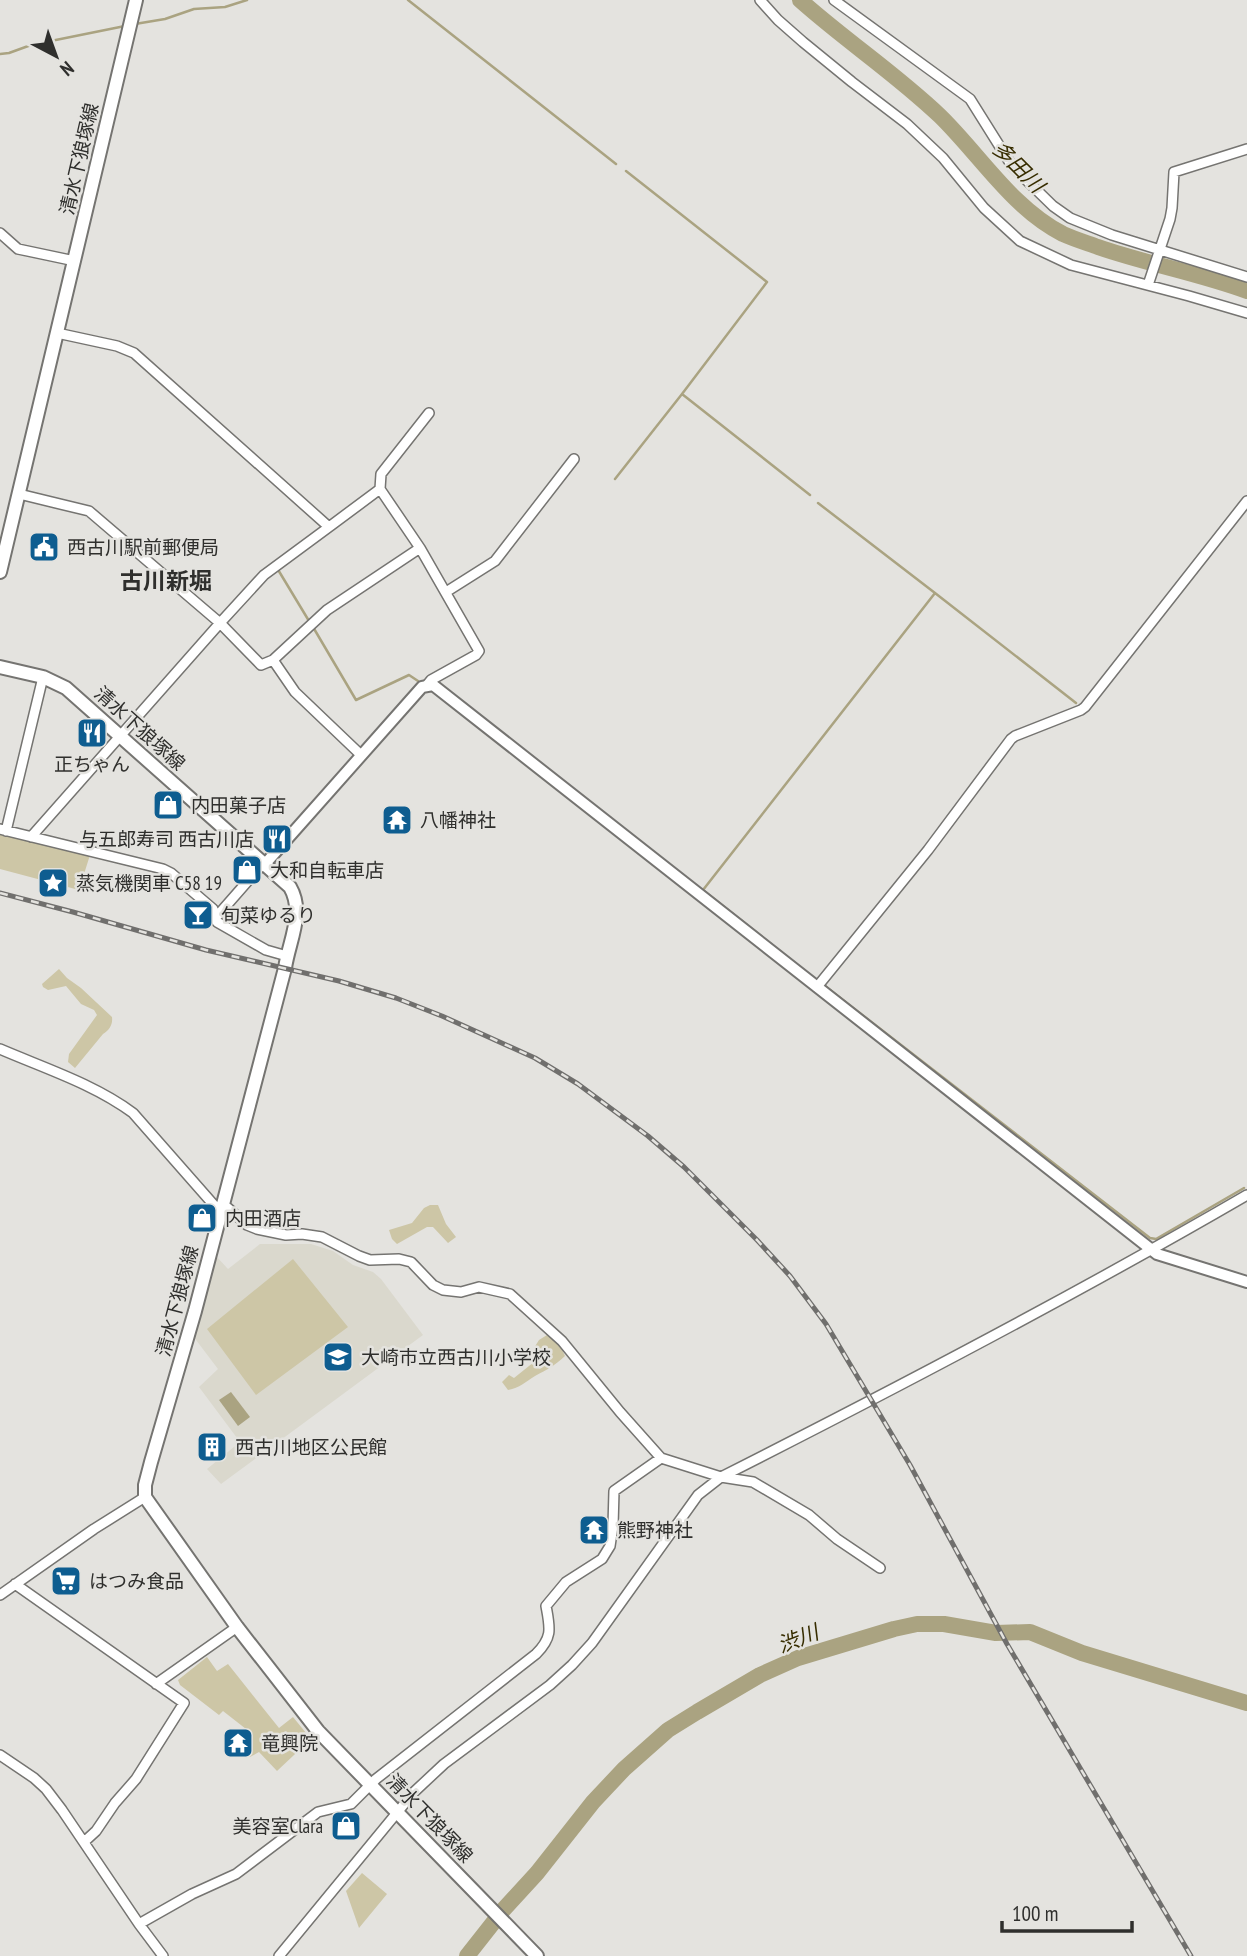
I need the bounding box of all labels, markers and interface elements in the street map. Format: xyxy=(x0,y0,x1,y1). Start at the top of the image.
north arrow xyxy=(21,21,91,91)
text: N xyxy=(55,56,79,81)
street label: 清水下狼塚線 xyxy=(54,101,104,217)
water label: 多田川 xyxy=(987,135,1052,200)
public building icon: 西古川駅前郵便局 xyxy=(27,530,61,564)
place label: 西古川駅前郵便局 xyxy=(67,535,219,559)
district label: 古川新堀 xyxy=(120,566,212,595)
street label: 清水下狼塚線 xyxy=(90,681,190,775)
restaurant icon: 正ちゃん xyxy=(75,716,109,750)
place label: 正ちゃん xyxy=(54,752,130,776)
shop icon: 内田菓子店 xyxy=(151,788,185,822)
place label: 内田菓子店 xyxy=(191,793,286,817)
temple icon: 八幡神社 xyxy=(380,803,414,837)
place label: 八幡神社 xyxy=(420,808,496,832)
restaurant icon: 与五郎寿司 西古川店 xyxy=(260,822,294,856)
place label: 与五郎寿司 西古川店 xyxy=(79,827,254,851)
shop icon: 大和自転車店 xyxy=(230,853,264,887)
place label: 大和自転車店 xyxy=(270,858,384,882)
place icon: 蒸気機関車 C58 19 xyxy=(36,866,70,900)
place label: 蒸気機関車 C58 19 xyxy=(76,871,222,895)
bar icon: 旬菜ゆるり xyxy=(181,898,215,932)
place label: 旬菜ゆるり xyxy=(221,903,316,927)
shop icon: 内田酒店 xyxy=(185,1201,219,1235)
place label: 内田酒店 xyxy=(225,1206,301,1230)
street label: 清水下狼塚線 xyxy=(151,1243,203,1359)
school or university icon: 大崎市立西古川小学校 xyxy=(321,1340,355,1374)
place label: 大崎市立西古川小学校 xyxy=(361,1345,551,1369)
building icon: 西古川地区公民館 xyxy=(195,1430,229,1464)
place label: 西古川地区公民館 xyxy=(235,1435,387,1459)
temple icon: 熊野神社 xyxy=(577,1513,611,1547)
place label: 熊野神社 xyxy=(617,1518,693,1542)
supermarket icon: はつみ食品 xyxy=(49,1564,83,1598)
place label: はつみ食品 xyxy=(89,1569,184,1593)
water label: 渋川 xyxy=(773,1618,824,1659)
temple icon: 竜興院 xyxy=(221,1726,255,1760)
place label: 竜興院 xyxy=(261,1731,318,1755)
street label: 清水下狼塚線 xyxy=(382,1769,478,1867)
shop icon: 美容室Clara xyxy=(329,1809,363,1843)
place label: 美容室Clara xyxy=(232,1814,323,1838)
scale bar xyxy=(1002,1890,1132,1934)
text: 100 m xyxy=(1012,1900,1058,1927)

